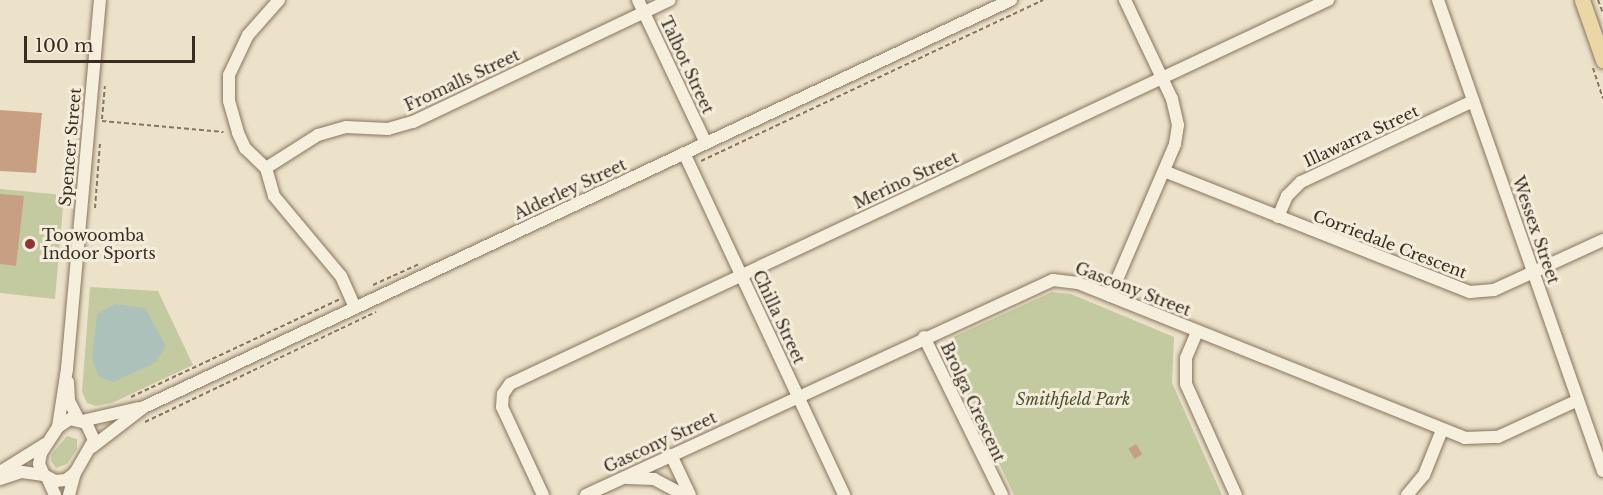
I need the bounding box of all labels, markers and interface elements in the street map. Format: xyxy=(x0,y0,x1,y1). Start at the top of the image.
street label: Talbot Street xyxy=(656,13,718,117)
scale bar xyxy=(27,24,198,62)
text: 100 m xyxy=(35,35,93,57)
street label: Fromalls Street xyxy=(401,45,523,115)
street label: Spencer Street xyxy=(55,87,85,207)
street label: Illawarra Street xyxy=(1300,101,1422,171)
street label: Merino Street xyxy=(851,147,961,213)
street label: Alderley Street xyxy=(511,154,629,224)
street label: Wessex Street xyxy=(1509,174,1563,286)
street label: Corriedale Crescent xyxy=(1310,206,1470,282)
place label: Toowoomba Indoor Sports xyxy=(42,225,156,263)
marker: Toowoomba Indoor Sports xyxy=(23,237,37,251)
street label: Gascony Street xyxy=(1072,258,1194,320)
street label: Chilla Street xyxy=(749,267,809,367)
street label: Brolga Crescent xyxy=(937,339,1009,465)
park label: Smithfield Park xyxy=(1016,389,1130,409)
street label: Gascony Street xyxy=(600,407,720,477)

